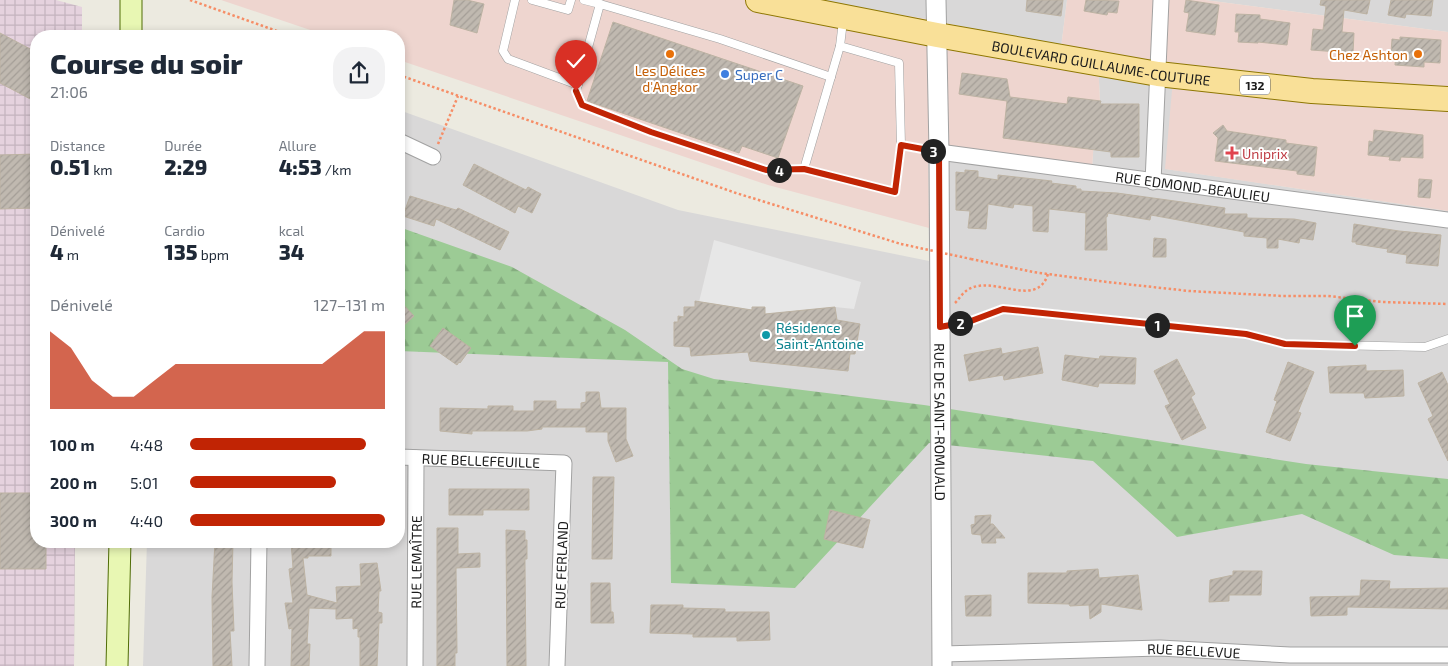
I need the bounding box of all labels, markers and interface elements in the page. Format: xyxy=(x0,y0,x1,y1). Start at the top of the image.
street label: BOULEVARD GUILLAUME-COUTURE xyxy=(991,36,1212,88)
pin xyxy=(555,40,597,91)
text: Course du soir xyxy=(50,46,243,80)
place label: Chez Ashton xyxy=(1329,46,1408,63)
button: share xyxy=(333,47,385,99)
icon: check xyxy=(562,47,590,75)
marker: Les Délices d'Angkor xyxy=(664,48,676,60)
marker: Chez Ashton xyxy=(1412,48,1424,60)
place label: Les Délices d'Angkor xyxy=(635,62,705,95)
place label: Super C xyxy=(735,66,783,83)
marker: Super C xyxy=(719,68,731,80)
road number: 132 xyxy=(1240,76,1270,94)
text: 21:06 xyxy=(50,82,88,101)
text: Distance xyxy=(50,137,105,154)
text: Durée xyxy=(164,137,202,154)
text: Allure xyxy=(279,137,317,154)
pin: 3 xyxy=(920,138,946,164)
text: 3 xyxy=(930,143,937,160)
place label: Uniprix xyxy=(1242,145,1288,162)
marker: Uniprix xyxy=(1226,147,1238,159)
text: 0.51 xyxy=(50,154,90,179)
text: 2:29 xyxy=(164,154,207,179)
text: 4:53 xyxy=(279,154,322,179)
pin: 4 xyxy=(766,158,792,182)
text: km xyxy=(90,161,113,178)
text: /km xyxy=(322,161,351,178)
text: 4 xyxy=(775,162,784,179)
street label: RUE EDMOND-BEAULIEU xyxy=(1114,167,1271,205)
text: Dénivelé xyxy=(50,222,105,239)
text: Cardio xyxy=(164,222,205,239)
text: kcal xyxy=(279,222,304,239)
text: 4 xyxy=(50,239,64,264)
text: 135 xyxy=(164,239,198,264)
text: 34 xyxy=(279,239,304,264)
text: m xyxy=(64,246,79,263)
text: bpm xyxy=(198,246,229,263)
text: Dénivelé xyxy=(50,295,113,314)
text: 127–131 m xyxy=(314,295,385,314)
pin xyxy=(1334,295,1376,346)
icon: arrive xyxy=(1341,302,1369,330)
pin: 2 xyxy=(948,310,972,336)
pin: 1 xyxy=(1144,312,1170,338)
text: 2 xyxy=(956,315,965,332)
text: 1 xyxy=(1154,317,1161,334)
place label: Résidence Saint-Antoine xyxy=(776,319,864,352)
marker: Résidence Saint-Antoine xyxy=(760,329,772,341)
street label: RUE DE SAINT-ROMUALD xyxy=(932,343,950,501)
text: 100 m xyxy=(50,435,95,454)
text: 4:48 xyxy=(130,435,163,454)
street label: RUE BELLEFEUILLE xyxy=(421,449,541,471)
text: 200 m xyxy=(50,473,97,492)
text: 5:01 xyxy=(130,473,158,492)
text: 300 m xyxy=(50,511,97,530)
text: 4:40 xyxy=(130,511,163,530)
street label: RUE LEMAÎTRE xyxy=(407,515,424,609)
street label: RUE FERLAND xyxy=(551,521,571,609)
street label: RUE BELLEVUE xyxy=(1147,639,1241,661)

